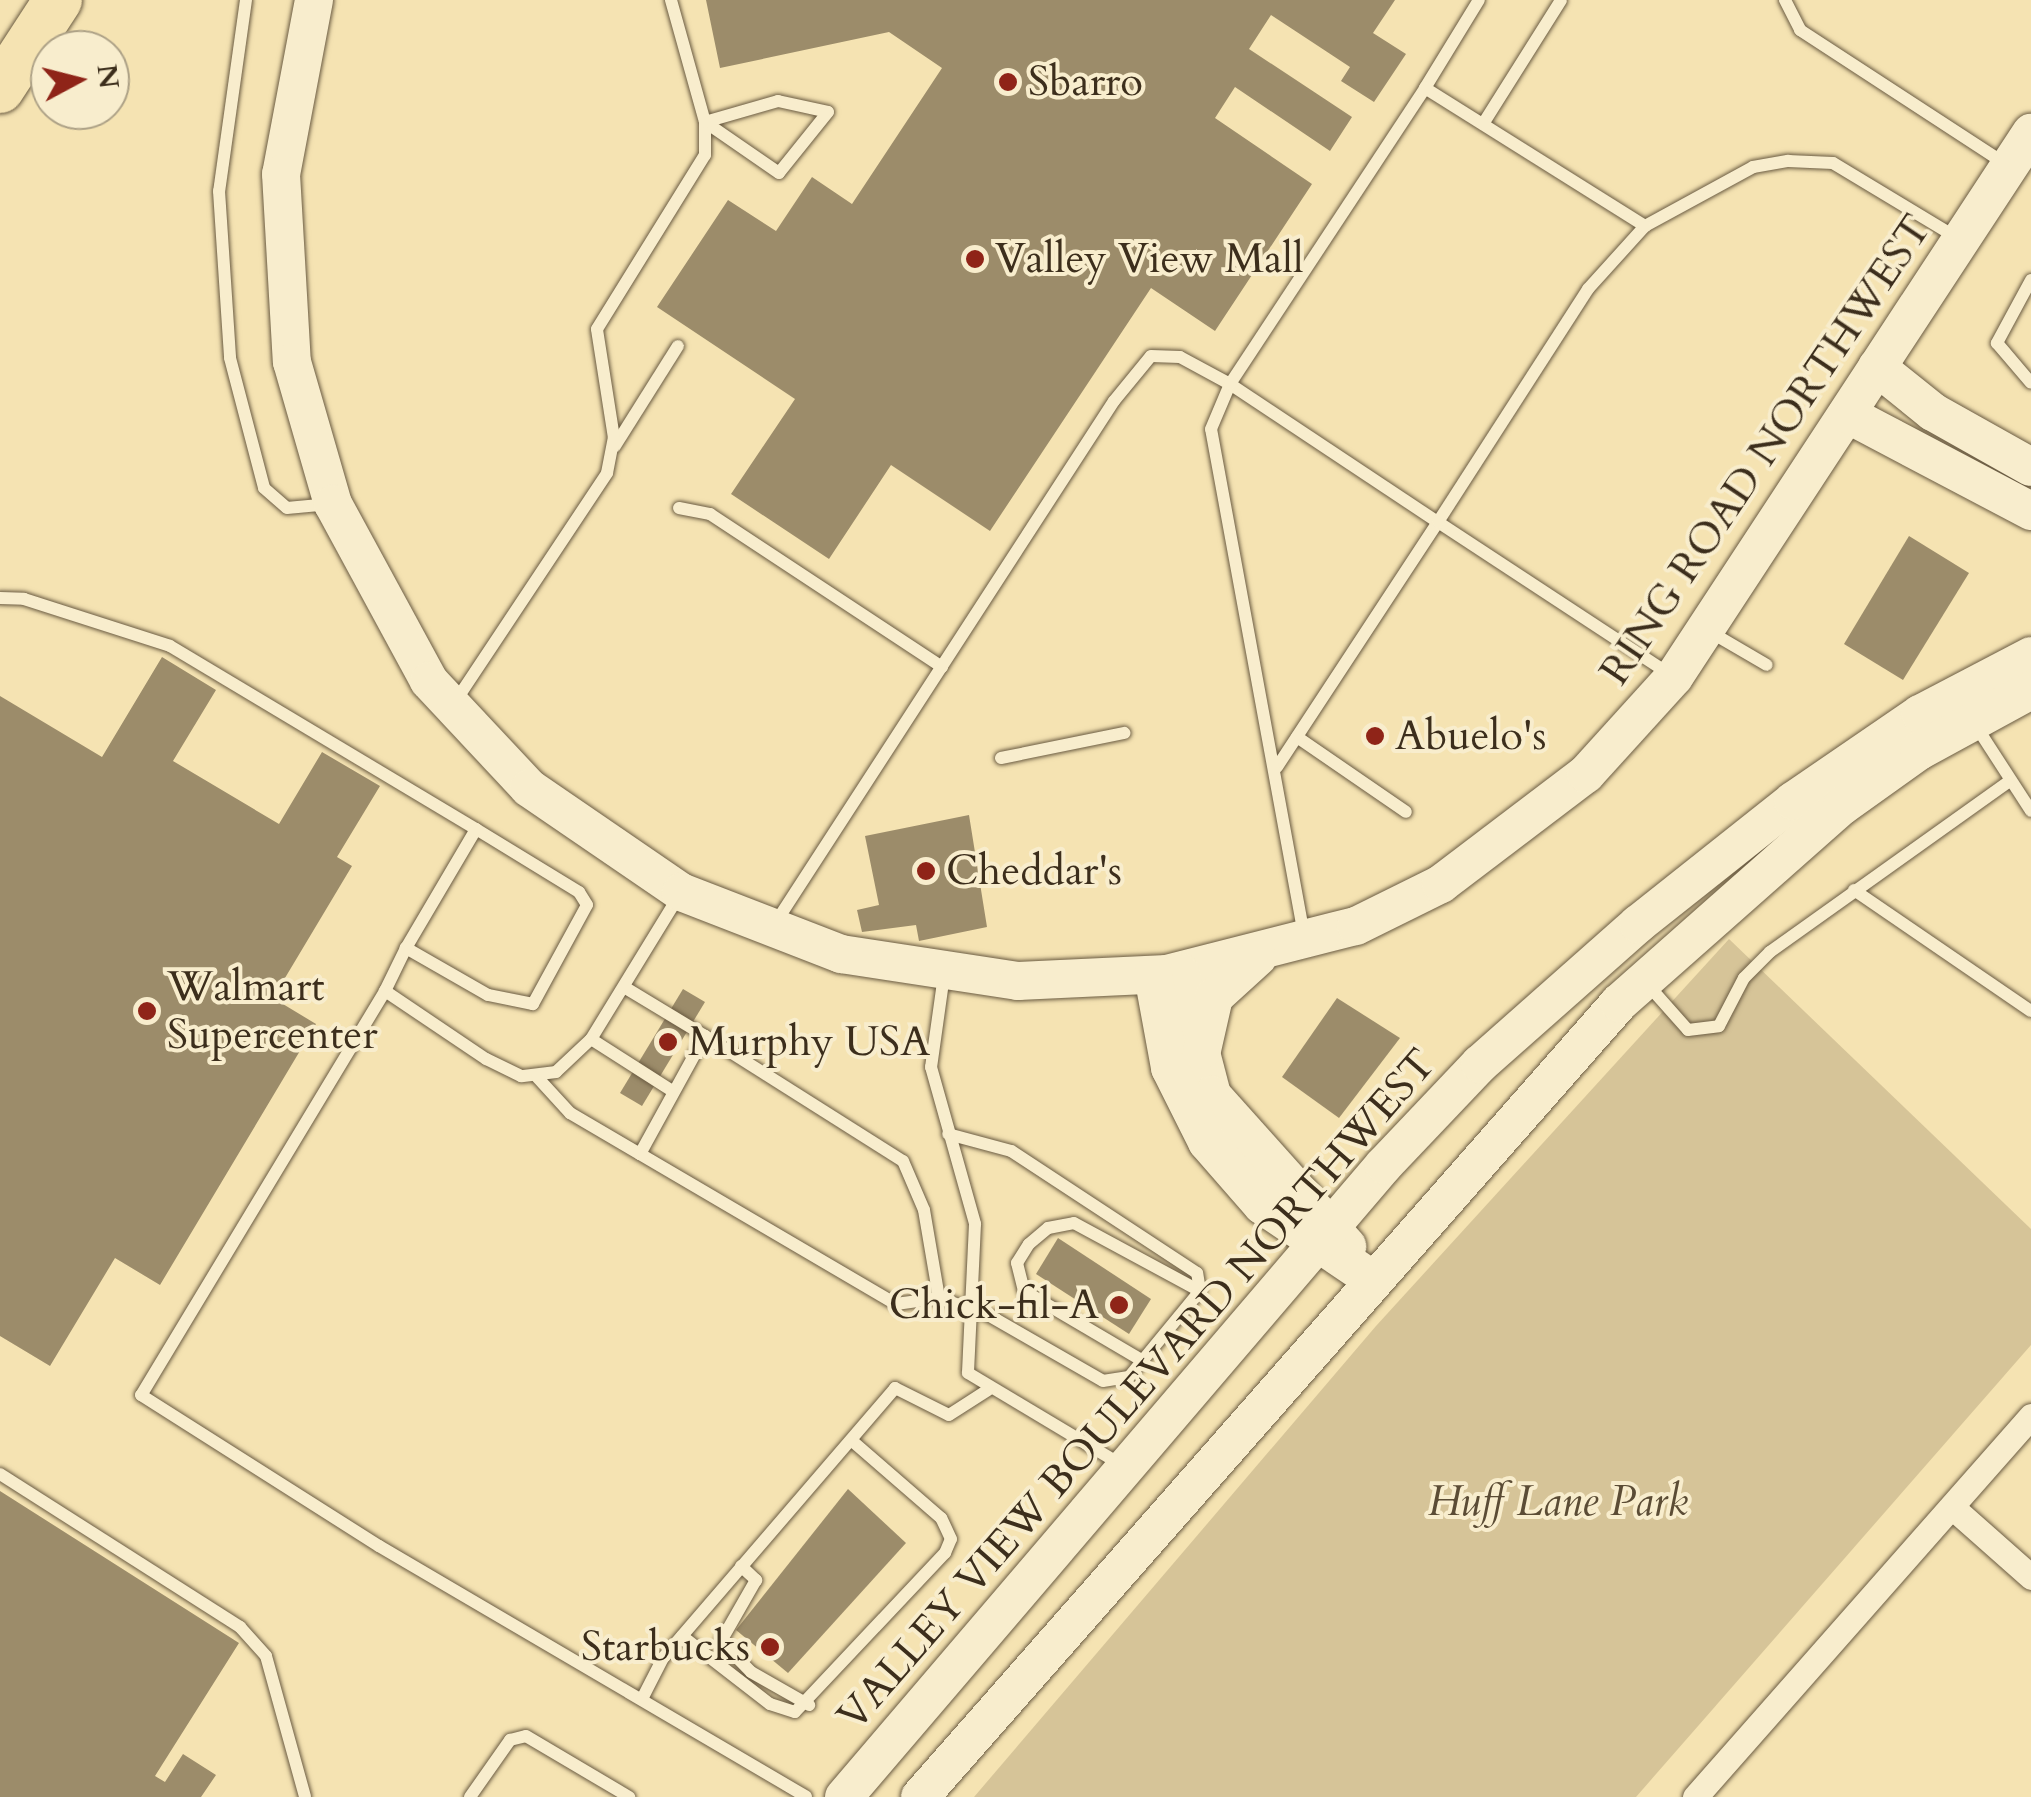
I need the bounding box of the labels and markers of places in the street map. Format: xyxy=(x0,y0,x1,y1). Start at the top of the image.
place label: Sbarro xyxy=(1028,57,1143,107)
marker: Sbarro xyxy=(997,71,1019,93)
place label: Valley View Mall xyxy=(995,234,1304,284)
marker: Valley View Mall xyxy=(964,248,986,270)
place label: Abuelo's xyxy=(1395,711,1547,761)
marker: Abuelo's xyxy=(1364,725,1386,747)
place label: Cheddar's xyxy=(946,846,1122,896)
marker: Cheddar's xyxy=(915,860,937,882)
place label: Walmart Supercenter xyxy=(167,962,378,1060)
marker: Walmart Supercenter xyxy=(136,1000,158,1022)
place label: Murphy USA xyxy=(688,1017,930,1067)
marker: Murphy USA xyxy=(657,1031,679,1053)
place label: Chick-fil-A xyxy=(889,1280,1099,1330)
marker: Chick-fil-A xyxy=(1108,1294,1130,1316)
place label: Starbucks xyxy=(581,1622,750,1672)
marker: Starbucks xyxy=(759,1636,781,1658)

